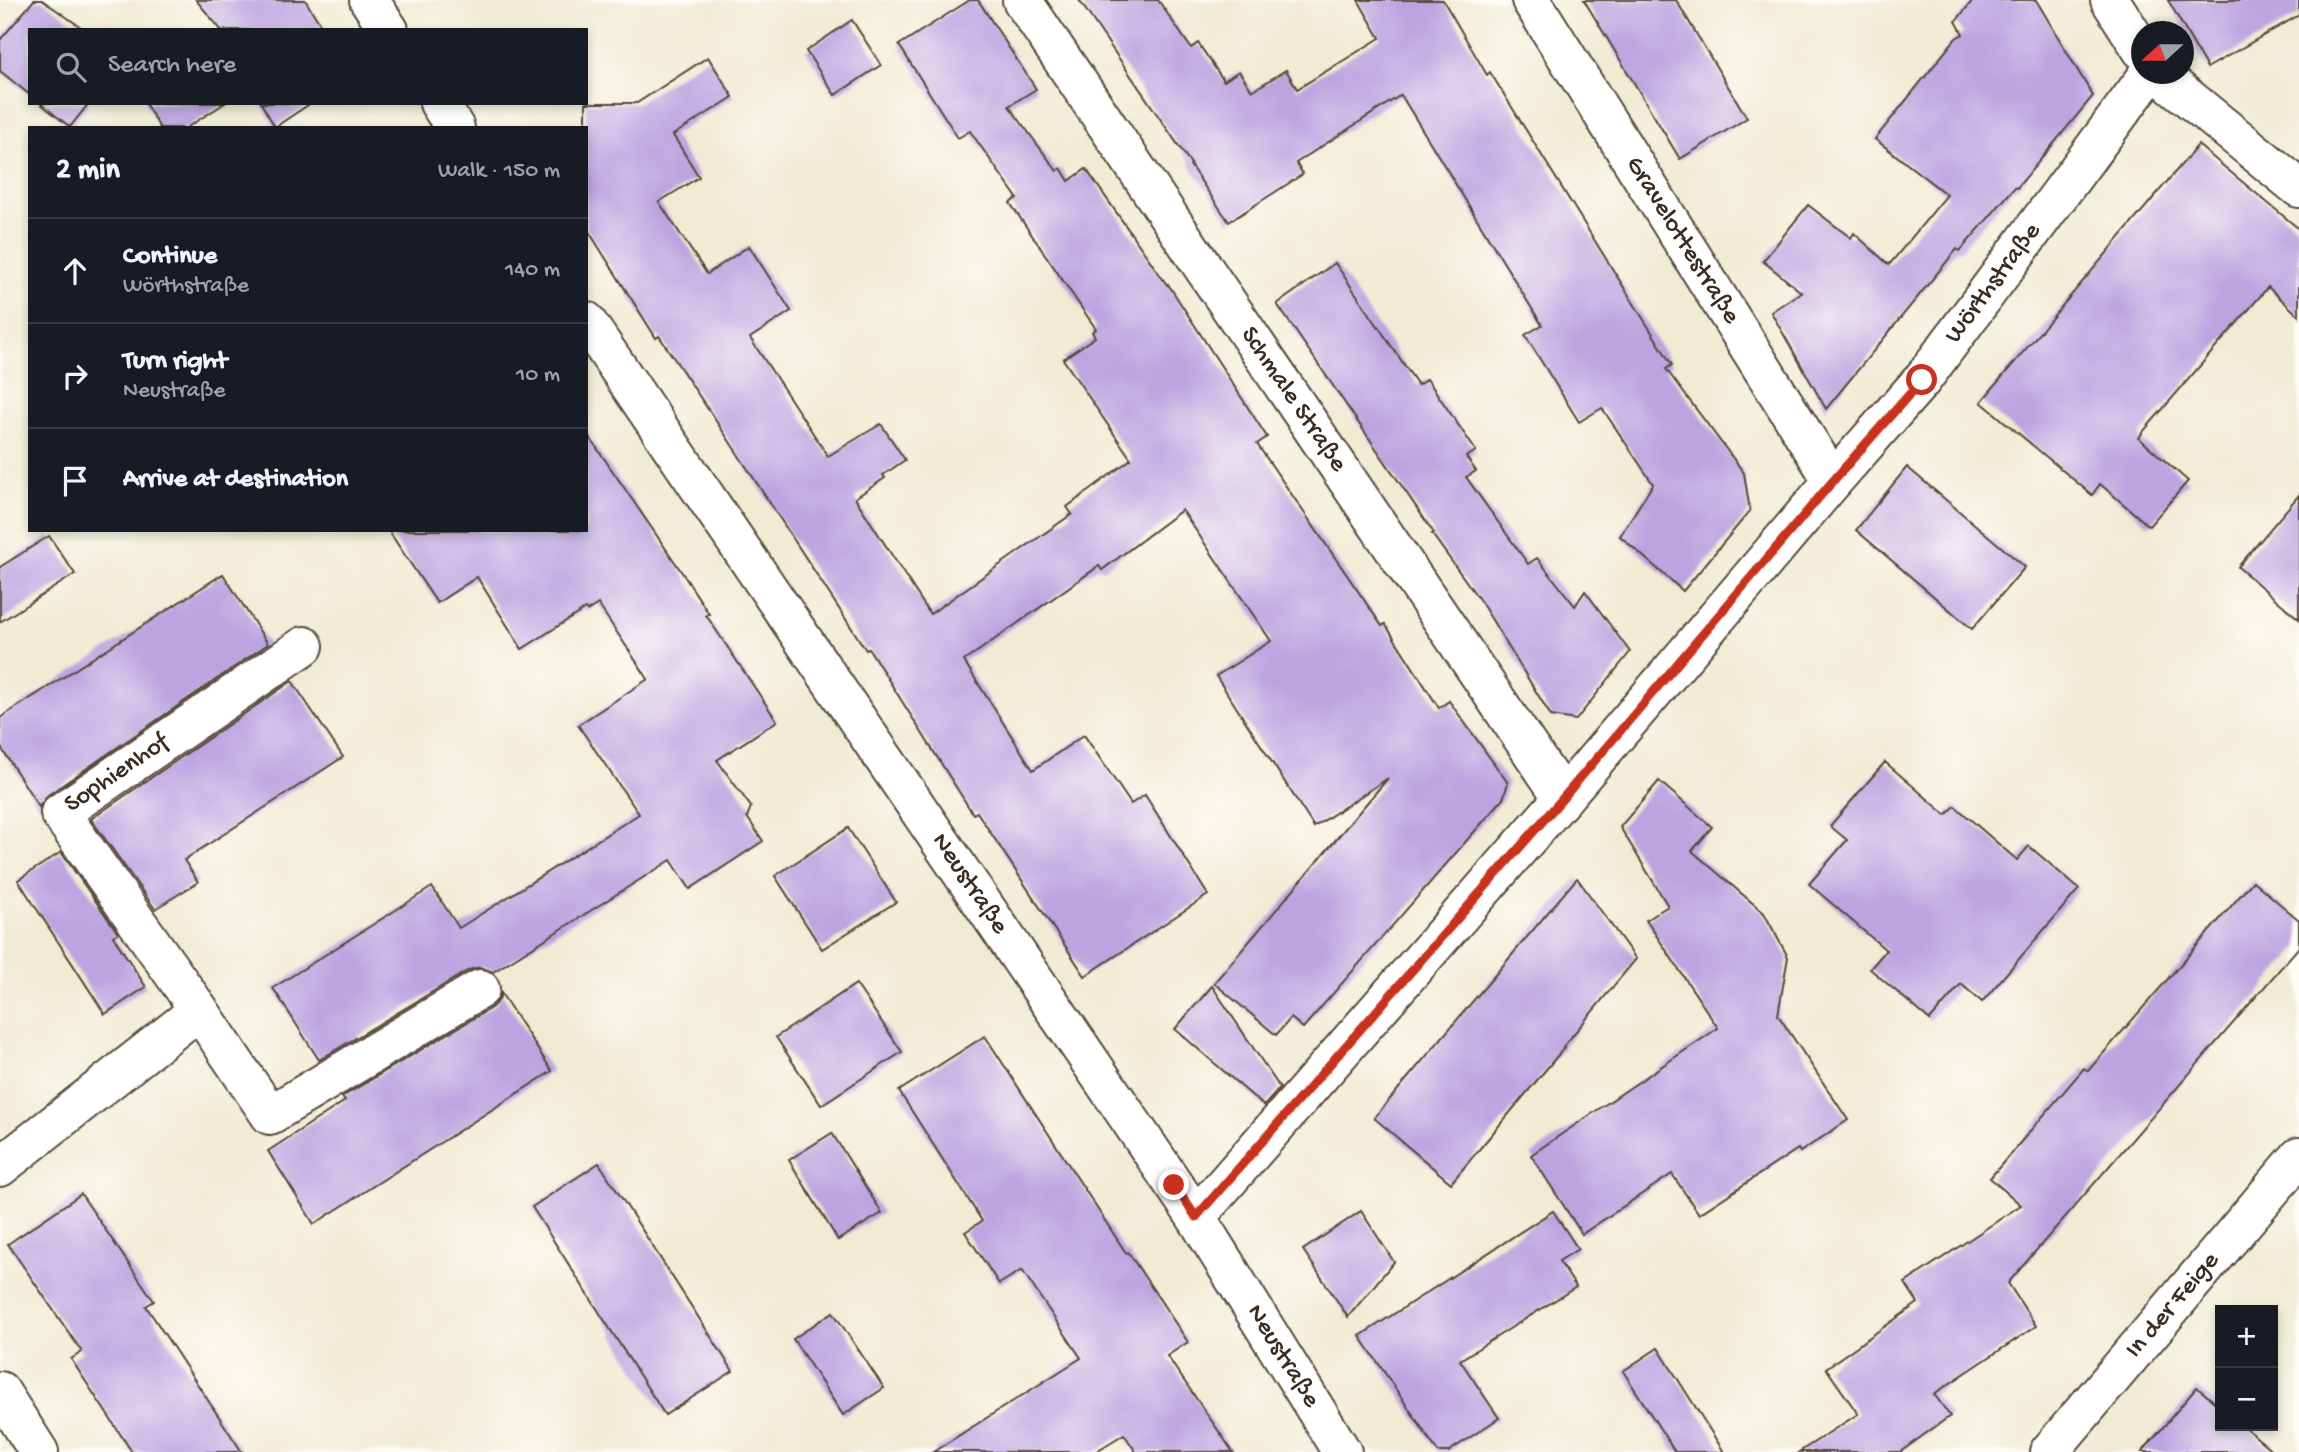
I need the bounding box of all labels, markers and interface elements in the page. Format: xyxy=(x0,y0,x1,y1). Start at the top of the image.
north arrow xyxy=(2131,21,2194,84)
search box xyxy=(28,28,588,105)
icon: search xyxy=(52,48,90,86)
text: Search here xyxy=(108,51,236,82)
street label: Gravelottestraße xyxy=(1618,151,1746,331)
text: 2 min xyxy=(56,154,120,189)
text: Walk · 150 m xyxy=(438,158,560,185)
street label: Wörthstraße xyxy=(1939,217,2049,350)
text: Continue xyxy=(123,242,217,273)
icon: ahead xyxy=(56,252,94,290)
text: 140 m xyxy=(505,257,560,284)
text: Wörthstraße xyxy=(123,273,249,300)
street label: Schmale Straße xyxy=(1233,321,1354,479)
text: Turn right xyxy=(123,347,227,378)
icon: right xyxy=(56,357,94,395)
text: 10 m xyxy=(516,362,560,389)
route start xyxy=(1906,364,1937,395)
text: Neustraße xyxy=(123,378,225,405)
icon: arrive xyxy=(56,462,94,500)
text: Arrive at destination xyxy=(123,465,348,496)
street label: Sophienhof xyxy=(59,726,176,821)
street label: Neustraße xyxy=(924,827,1015,941)
route end xyxy=(1158,1169,1189,1200)
street label: In der Feige xyxy=(2119,1246,2227,1365)
street label: Neustraße xyxy=(1239,1299,1327,1414)
map controls xyxy=(2215,1305,2278,1431)
button: + xyxy=(2215,1305,2278,1368)
button: − xyxy=(2215,1368,2278,1431)

